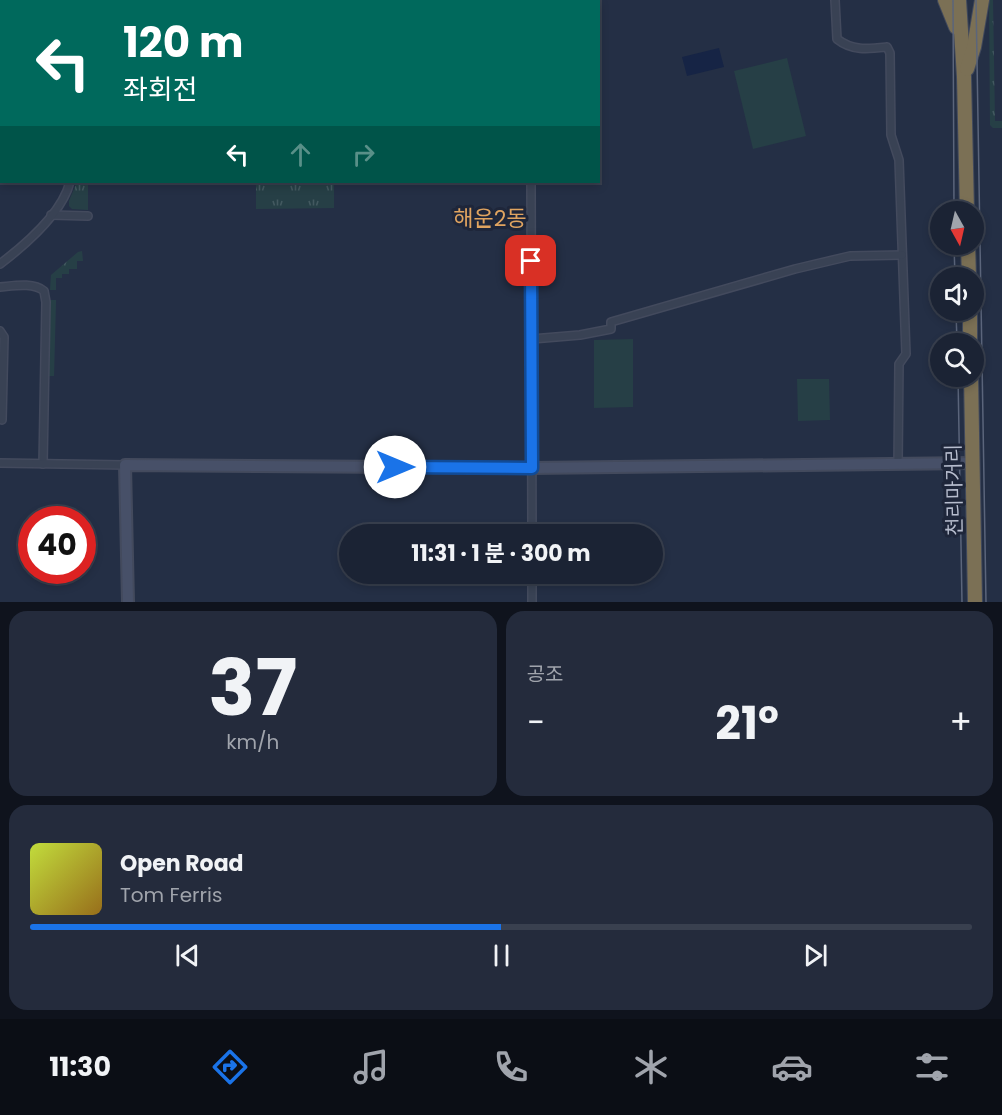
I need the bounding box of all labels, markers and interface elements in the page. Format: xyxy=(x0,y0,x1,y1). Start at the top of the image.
text: 120 m xyxy=(123,13,244,72)
icon: left xyxy=(24,24,102,102)
text: 좌회전 xyxy=(123,71,198,108)
icon: left xyxy=(221,138,254,171)
icon: ahead xyxy=(284,138,317,171)
icon: right xyxy=(347,138,380,171)
north arrow xyxy=(930,201,984,255)
map controls xyxy=(930,201,984,387)
district label: 해운2동 xyxy=(453,203,527,234)
pin xyxy=(505,235,556,286)
icon: arrive xyxy=(514,244,547,277)
button: sound xyxy=(930,267,984,321)
button: search xyxy=(930,333,984,387)
position arrow xyxy=(363,435,427,499)
street label: 천리마거리 xyxy=(939,444,969,536)
speed limit sign: 40 xyxy=(18,506,96,584)
text: 11:31 · 1 분 · 300 m xyxy=(411,538,591,569)
text: 37 xyxy=(208,633,297,742)
text: 공조 xyxy=(527,660,563,688)
text: 21° xyxy=(715,692,779,755)
text: − xyxy=(527,699,545,746)
text: + xyxy=(949,699,972,746)
text: km/h xyxy=(226,728,279,756)
text: Open Road xyxy=(120,848,244,879)
text: Tom Ferris xyxy=(120,881,222,909)
icon: previous xyxy=(171,939,204,972)
icon: pause xyxy=(485,939,518,972)
icon: next xyxy=(799,939,832,972)
icon: directions xyxy=(209,1046,251,1088)
icon: music xyxy=(350,1046,392,1088)
icon: phone xyxy=(490,1046,532,1088)
icon: climate xyxy=(630,1046,672,1088)
icon: car xyxy=(771,1046,813,1088)
icon: filters xyxy=(911,1046,953,1088)
text: 11:30 xyxy=(49,1048,111,1085)

